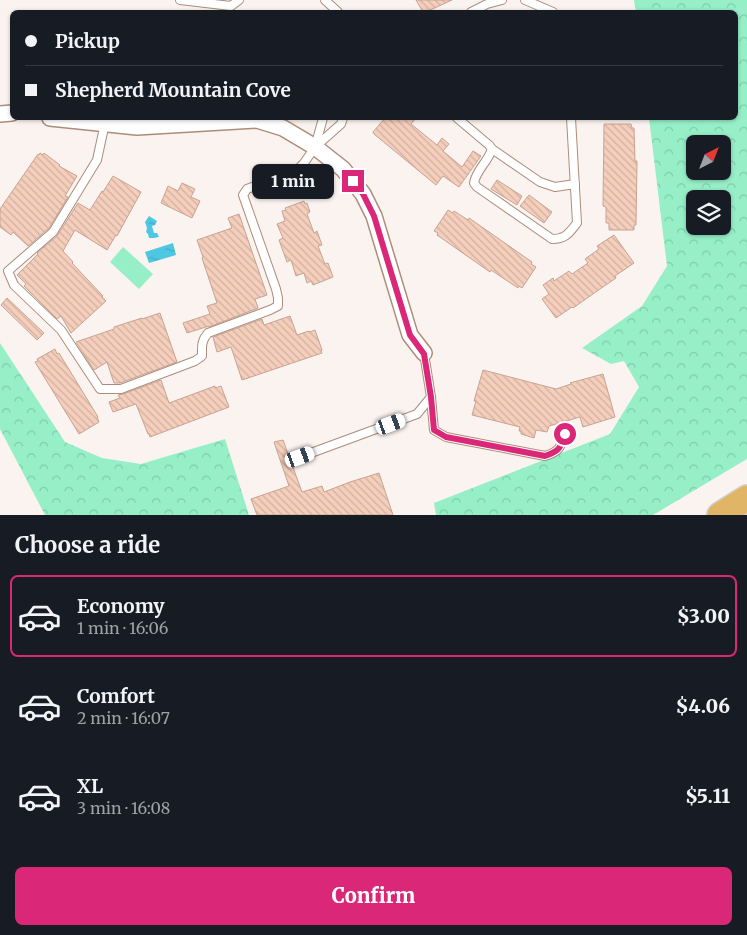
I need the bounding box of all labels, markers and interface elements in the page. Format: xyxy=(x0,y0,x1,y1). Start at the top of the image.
text: Pickup xyxy=(55,29,120,53)
text: Shepherd Mountain Cove xyxy=(55,78,291,102)
north arrow xyxy=(686,135,731,180)
map controls xyxy=(686,135,731,235)
callout: 1 min xyxy=(253,164,336,198)
route end xyxy=(342,170,364,192)
text: 1 min xyxy=(271,171,315,191)
button: layers xyxy=(686,190,731,235)
car xyxy=(374,412,407,436)
route start xyxy=(554,423,576,445)
car xyxy=(283,445,316,469)
text: Choose a ride xyxy=(15,531,160,559)
icon: car xyxy=(17,594,62,639)
text: Economy xyxy=(77,594,165,618)
text: $3.00 xyxy=(677,604,730,628)
text: 1 min · 16:06 xyxy=(77,618,169,638)
icon: car xyxy=(17,684,62,729)
text: Comfort xyxy=(77,684,155,708)
text: $4.06 xyxy=(676,694,730,718)
text: 2 min · 16:07 xyxy=(77,708,170,728)
icon: car xyxy=(17,774,62,819)
text: XL xyxy=(77,774,103,798)
text: $5.11 xyxy=(685,784,730,808)
text: 3 min · 16:08 xyxy=(77,798,170,818)
button: Confirm xyxy=(15,867,732,925)

